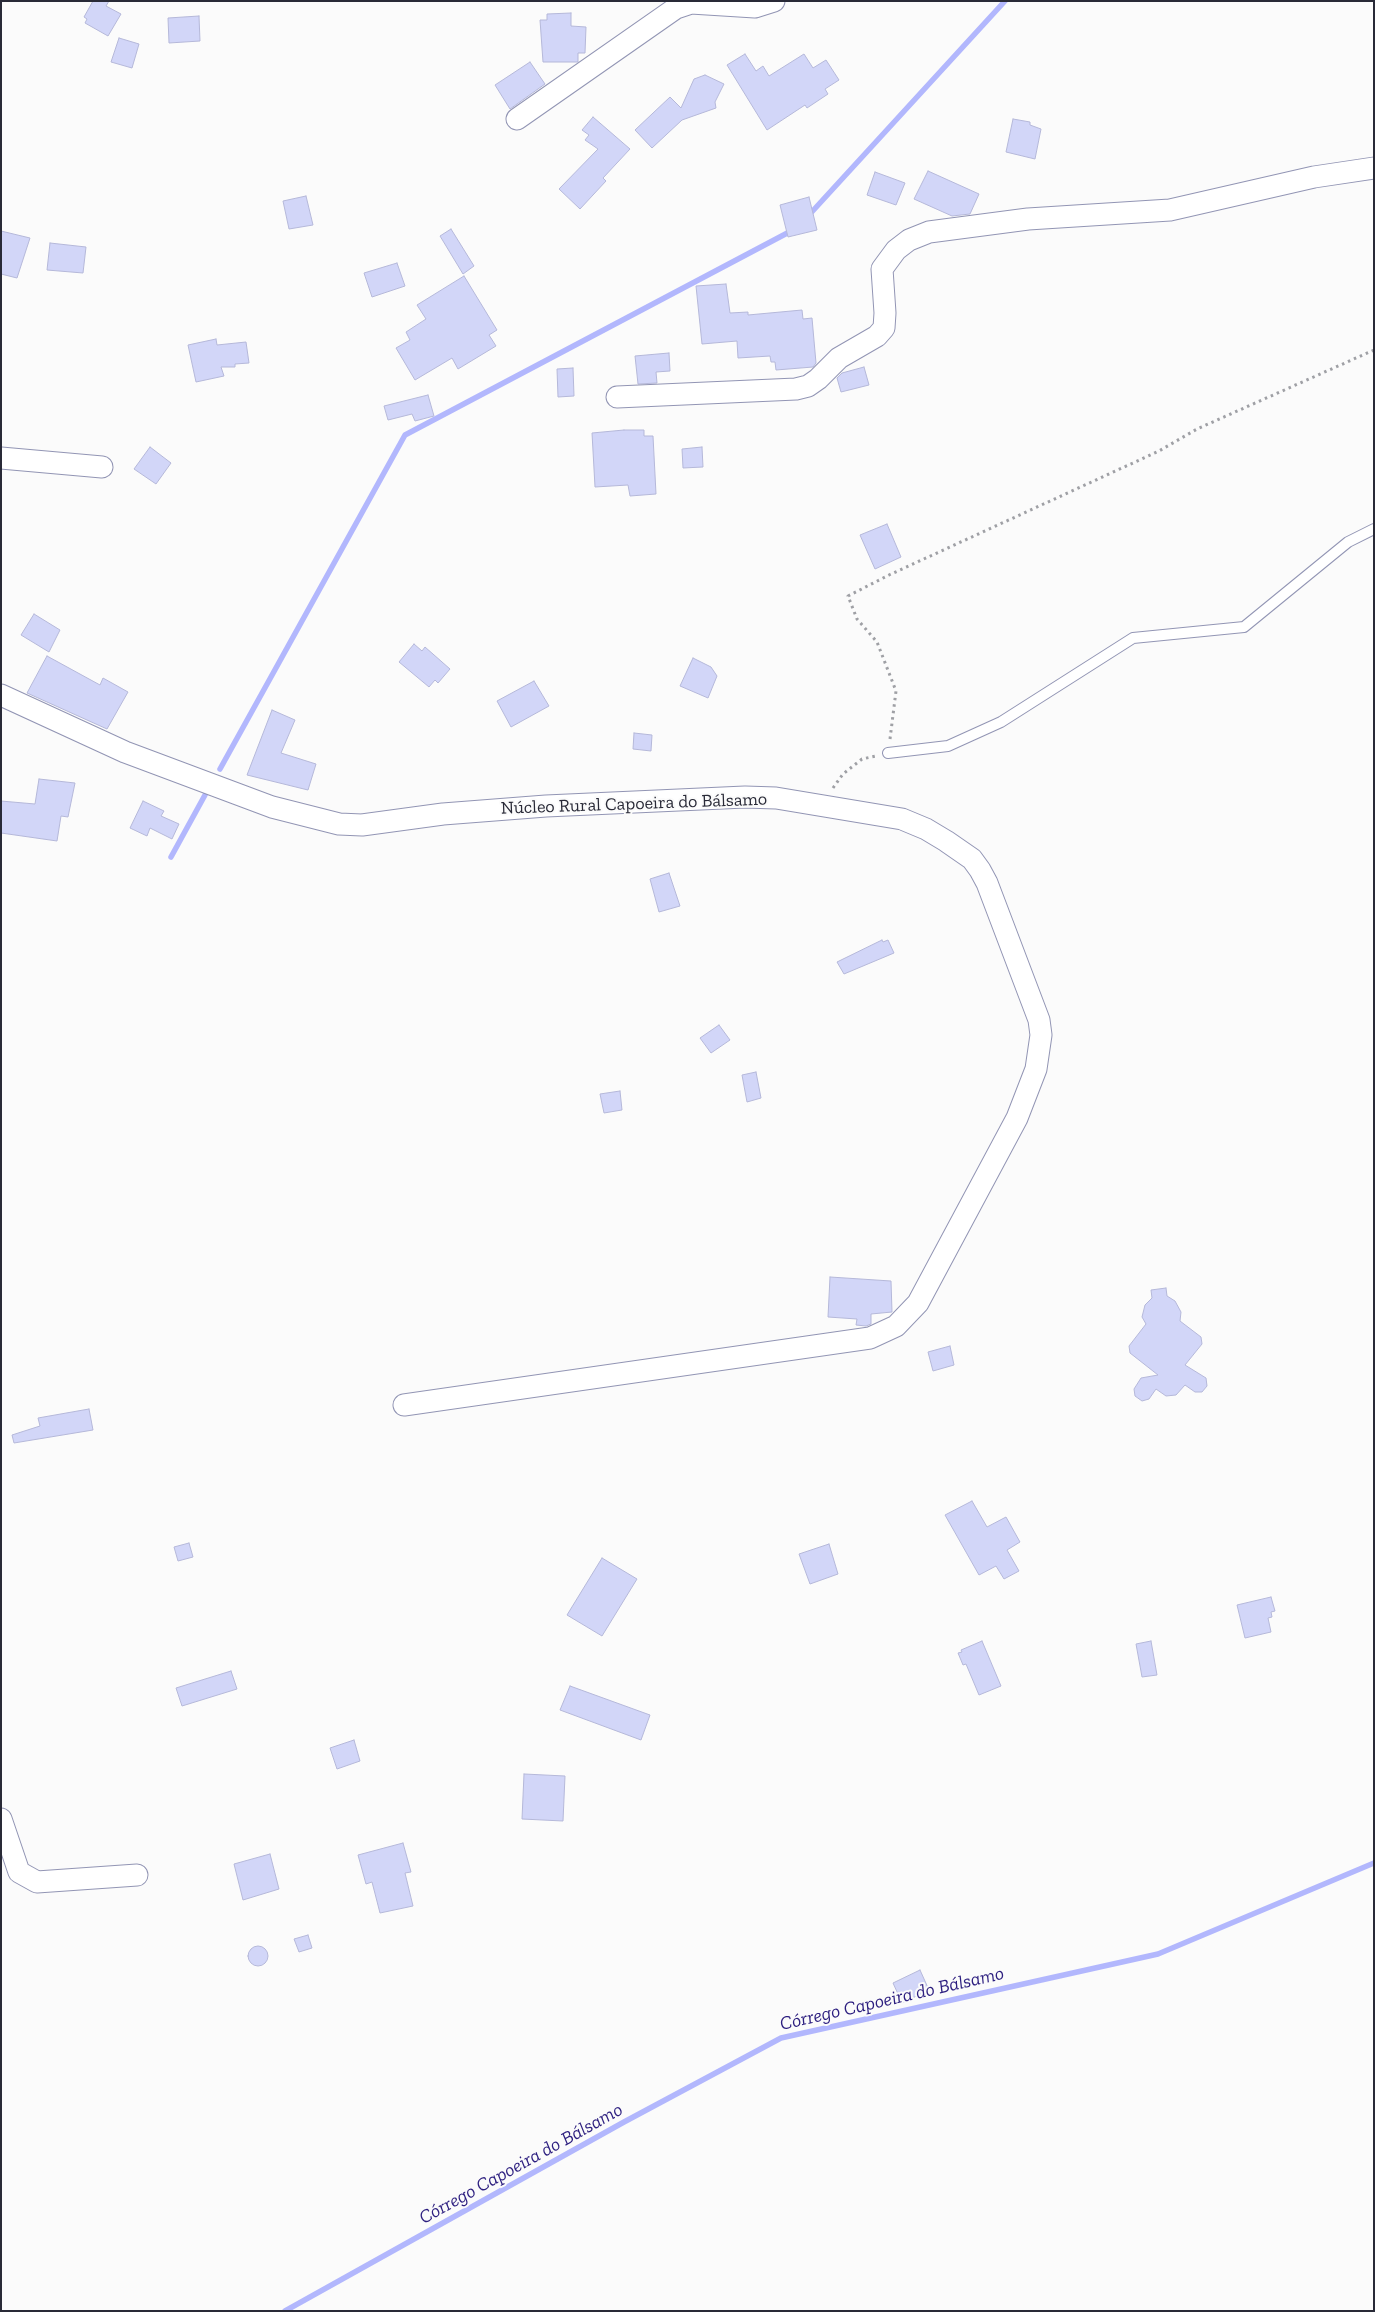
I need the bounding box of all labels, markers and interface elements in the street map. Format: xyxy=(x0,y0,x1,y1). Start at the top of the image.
street label: Núcleo Rural Capoeira do Bálsamo xyxy=(500,789,768,819)
water label: Córrego Capoeira do Bálsamo xyxy=(778,1962,1006,2036)
water label: Córrego Capoeira do Bálsamo xyxy=(415,2098,627,2230)

